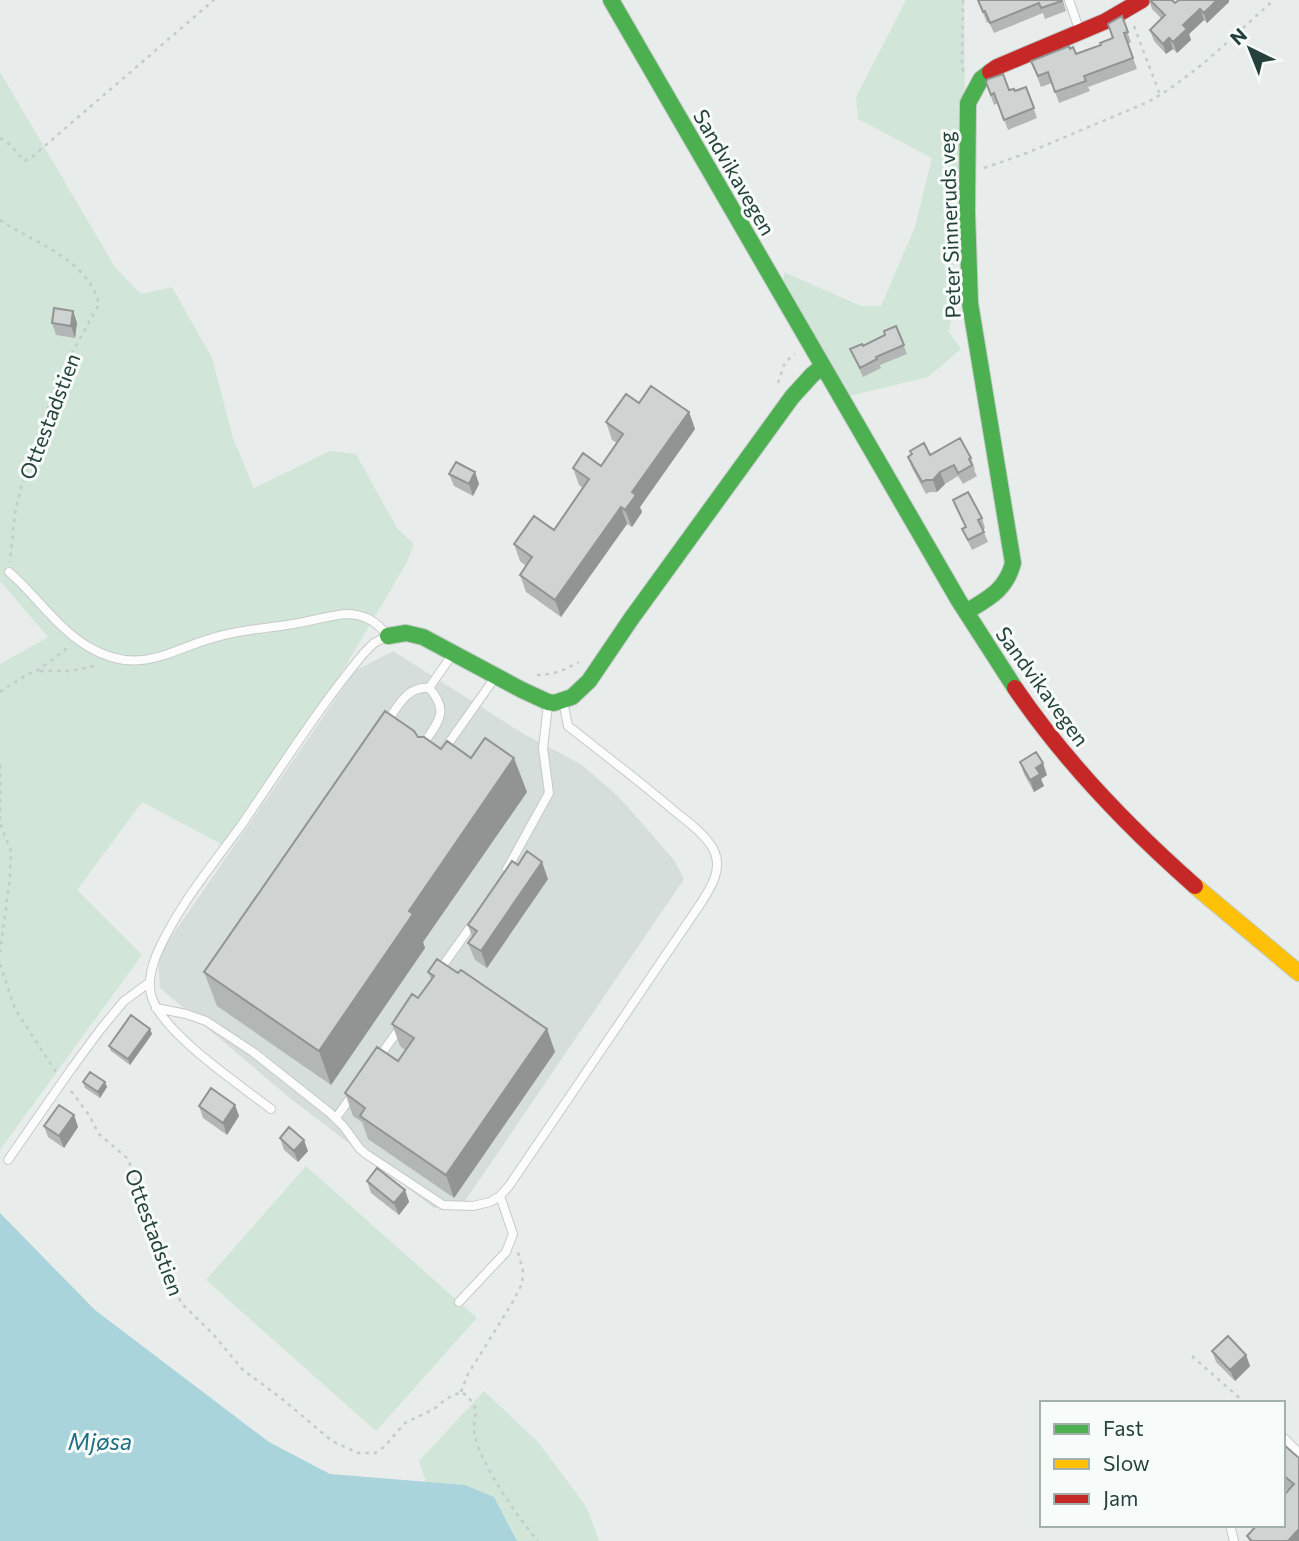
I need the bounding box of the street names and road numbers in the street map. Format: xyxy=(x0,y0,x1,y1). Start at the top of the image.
street label: Sandvikavegen xyxy=(689,104,781,240)
street label: Peter Sinneruds veg xyxy=(933,131,965,319)
street label: Ottestadstien xyxy=(13,349,85,483)
street label: Sandvikavegen xyxy=(991,621,1095,751)
street label: Ottestadstien xyxy=(120,1165,190,1299)

